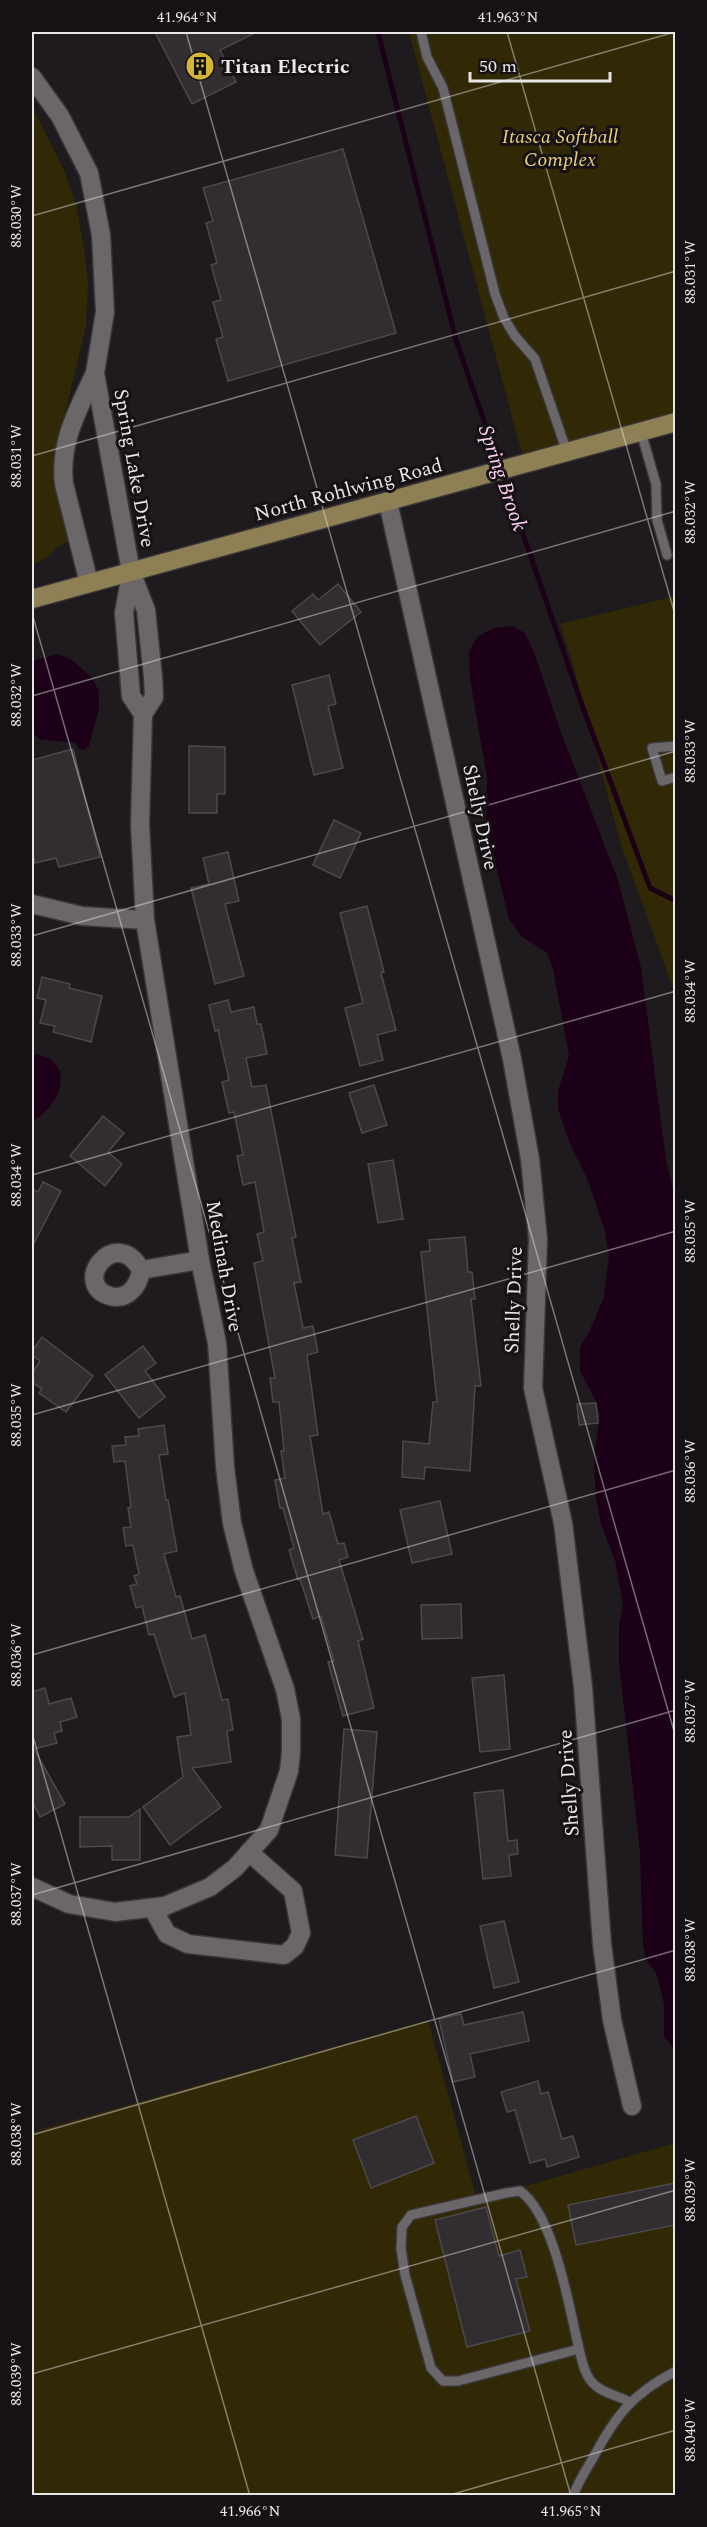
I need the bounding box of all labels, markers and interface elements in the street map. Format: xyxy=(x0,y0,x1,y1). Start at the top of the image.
text: 41.964°N xyxy=(157,6,217,29)
text: 41.963°N xyxy=(478,6,538,29)
scale bar xyxy=(470,45,610,83)
building icon: Titan Electric xyxy=(184,50,216,82)
place label: Titan Electric xyxy=(221,52,350,82)
text: 50 m xyxy=(479,53,517,80)
park label: Itasca Softball Complex xyxy=(502,122,618,175)
text: 88.030°W xyxy=(5,184,28,248)
text: 88.031°W xyxy=(679,240,702,304)
street label: Spring Lake Drive xyxy=(105,387,163,550)
water label: Spring Brook xyxy=(469,421,535,536)
text: 88.031°W xyxy=(5,424,28,488)
street label: North Rohlwing Road xyxy=(251,450,446,530)
text: 88.032°W xyxy=(679,480,702,544)
text: 88.032°W xyxy=(5,663,28,727)
text: 88.033°W xyxy=(679,719,702,783)
street label: Shelly Drive xyxy=(454,762,506,873)
text: 88.033°W xyxy=(5,903,28,967)
text: 88.034°W xyxy=(679,959,702,1023)
text: 88.034°W xyxy=(5,1143,28,1207)
street label: Medinah Drive xyxy=(198,1198,250,1334)
text: 88.035°W xyxy=(679,1199,702,1263)
street label: Shelly Drive xyxy=(497,1246,531,1354)
text: 88.035°W xyxy=(5,1383,28,1447)
text: 88.036°W xyxy=(679,1439,702,1503)
text: 88.036°W xyxy=(5,1623,28,1687)
text: 88.037°W xyxy=(679,1679,702,1743)
street label: Shelly Drive xyxy=(550,1728,588,1837)
text: 88.037°W xyxy=(5,1862,28,1926)
text: 88.038°W xyxy=(679,1918,702,1982)
text: 88.038°W xyxy=(5,2102,28,2166)
text: 88.039°W xyxy=(679,2158,702,2222)
text: 88.039°W xyxy=(5,2342,28,2406)
text: 88.040°W xyxy=(679,2398,702,2462)
text: 41.966°N xyxy=(220,2500,280,2523)
text: 41.965°N xyxy=(541,2500,601,2523)

